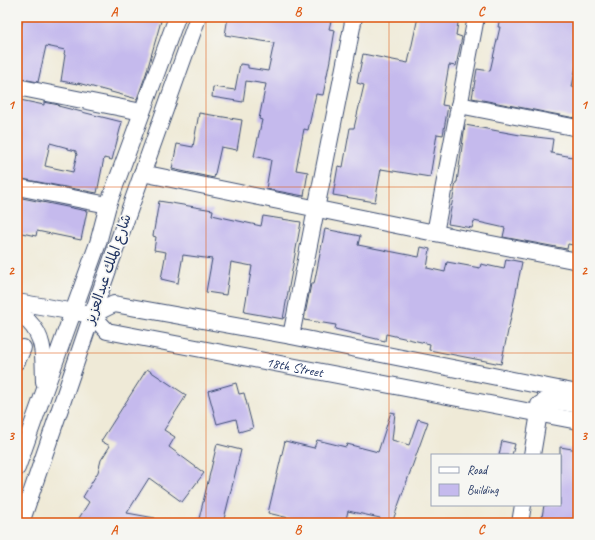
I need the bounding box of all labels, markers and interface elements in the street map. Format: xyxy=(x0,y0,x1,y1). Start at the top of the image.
text: A xyxy=(111,4,119,20)
text: B xyxy=(295,4,303,20)
text: C xyxy=(478,4,486,20)
text: 1 xyxy=(8,97,16,113)
text: 1 xyxy=(581,97,589,113)
street label: شارع الملك عبدالعزيز xyxy=(81,212,136,328)
text: 2 xyxy=(8,263,15,279)
text: 2 xyxy=(581,263,588,279)
street label: 18th Street xyxy=(265,353,326,381)
text: 3 xyxy=(8,428,15,444)
text: 3 xyxy=(581,428,588,444)
legend xyxy=(431,454,561,506)
text: Road xyxy=(467,462,489,478)
text: Building xyxy=(467,482,499,498)
text: A xyxy=(111,522,119,538)
text: B xyxy=(295,522,303,538)
text: C xyxy=(478,522,486,538)

